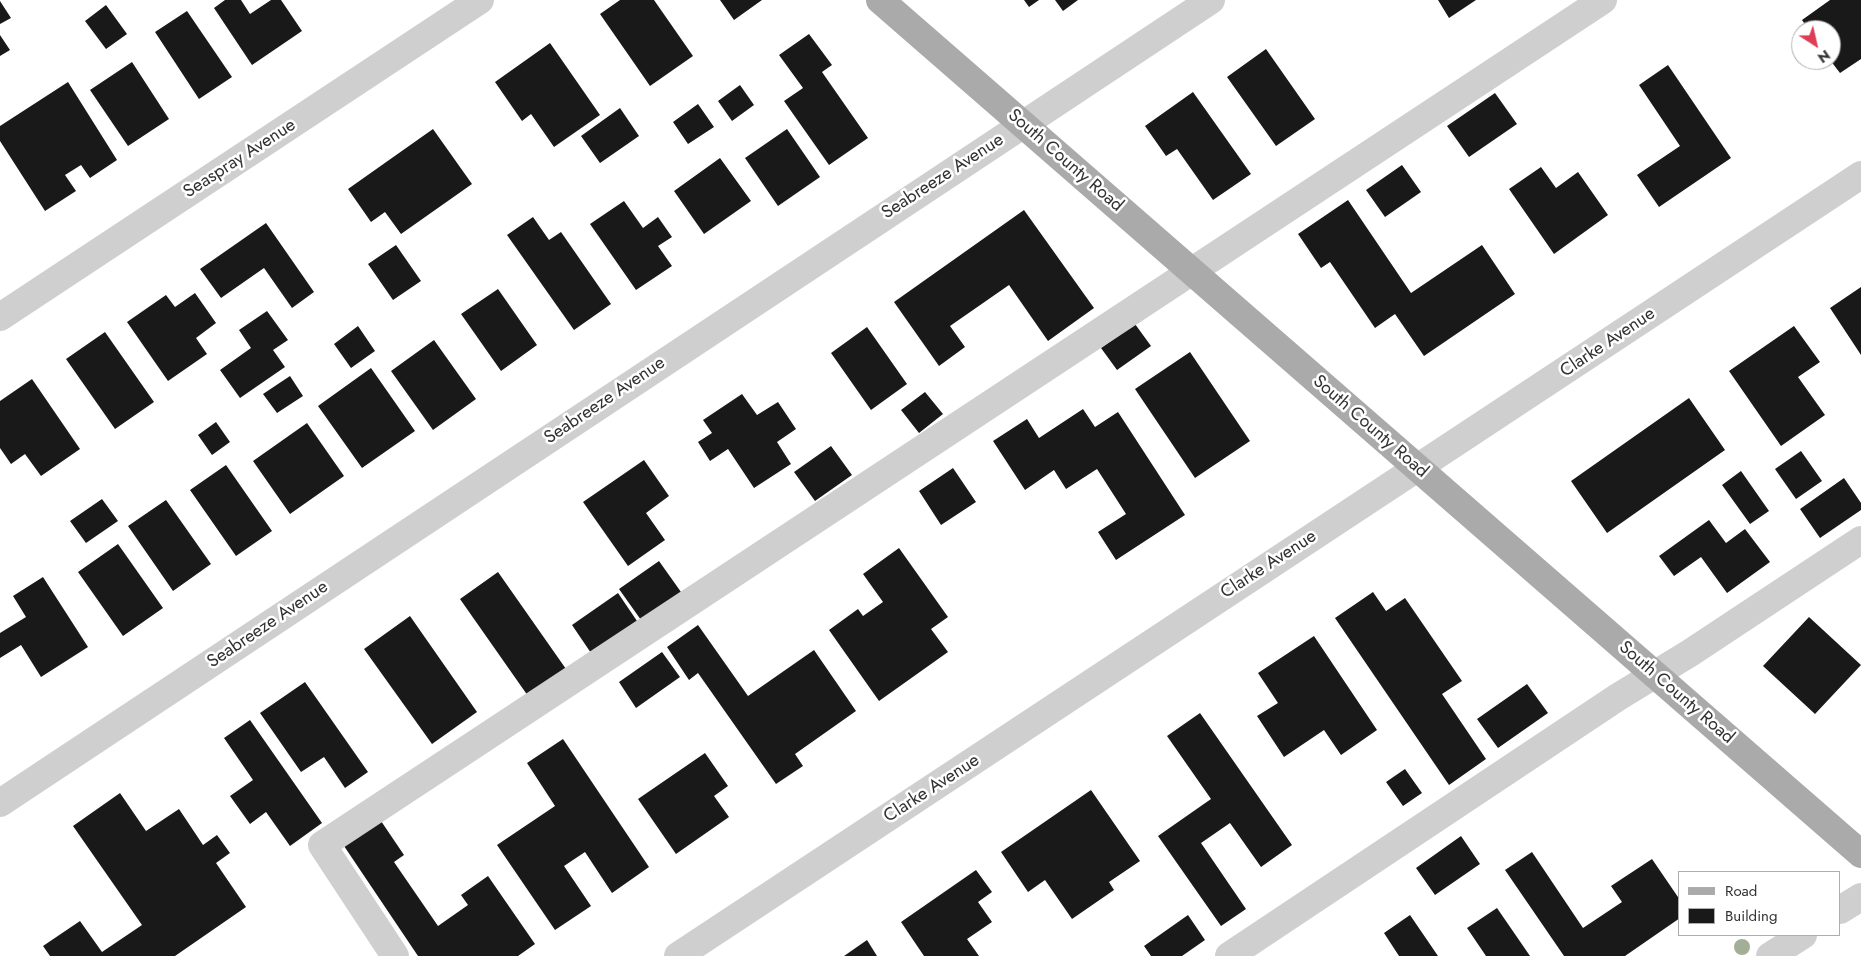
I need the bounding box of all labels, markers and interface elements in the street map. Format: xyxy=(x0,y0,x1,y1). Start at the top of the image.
north arrow xyxy=(1791,20,1841,70)
text: N xyxy=(1814,45,1834,68)
street label: South County Road xyxy=(1003,105,1127,217)
street label: Seaspray Avenue xyxy=(180,115,300,203)
street label: Seabreeze Avenue xyxy=(878,130,1008,224)
street label: Clarke Avenue xyxy=(1556,303,1660,383)
street label: Seabreeze Avenue xyxy=(541,353,669,449)
street label: South County Road xyxy=(1308,371,1432,483)
street label: Clarke Avenue xyxy=(1217,526,1321,604)
street label: Seabreeze Avenue xyxy=(204,577,332,673)
street label: South County Road xyxy=(1614,637,1738,749)
street label: Clarke Avenue xyxy=(880,750,984,828)
legend xyxy=(1678,871,1841,936)
text: Road xyxy=(1725,880,1757,902)
text: Building xyxy=(1725,905,1777,927)

